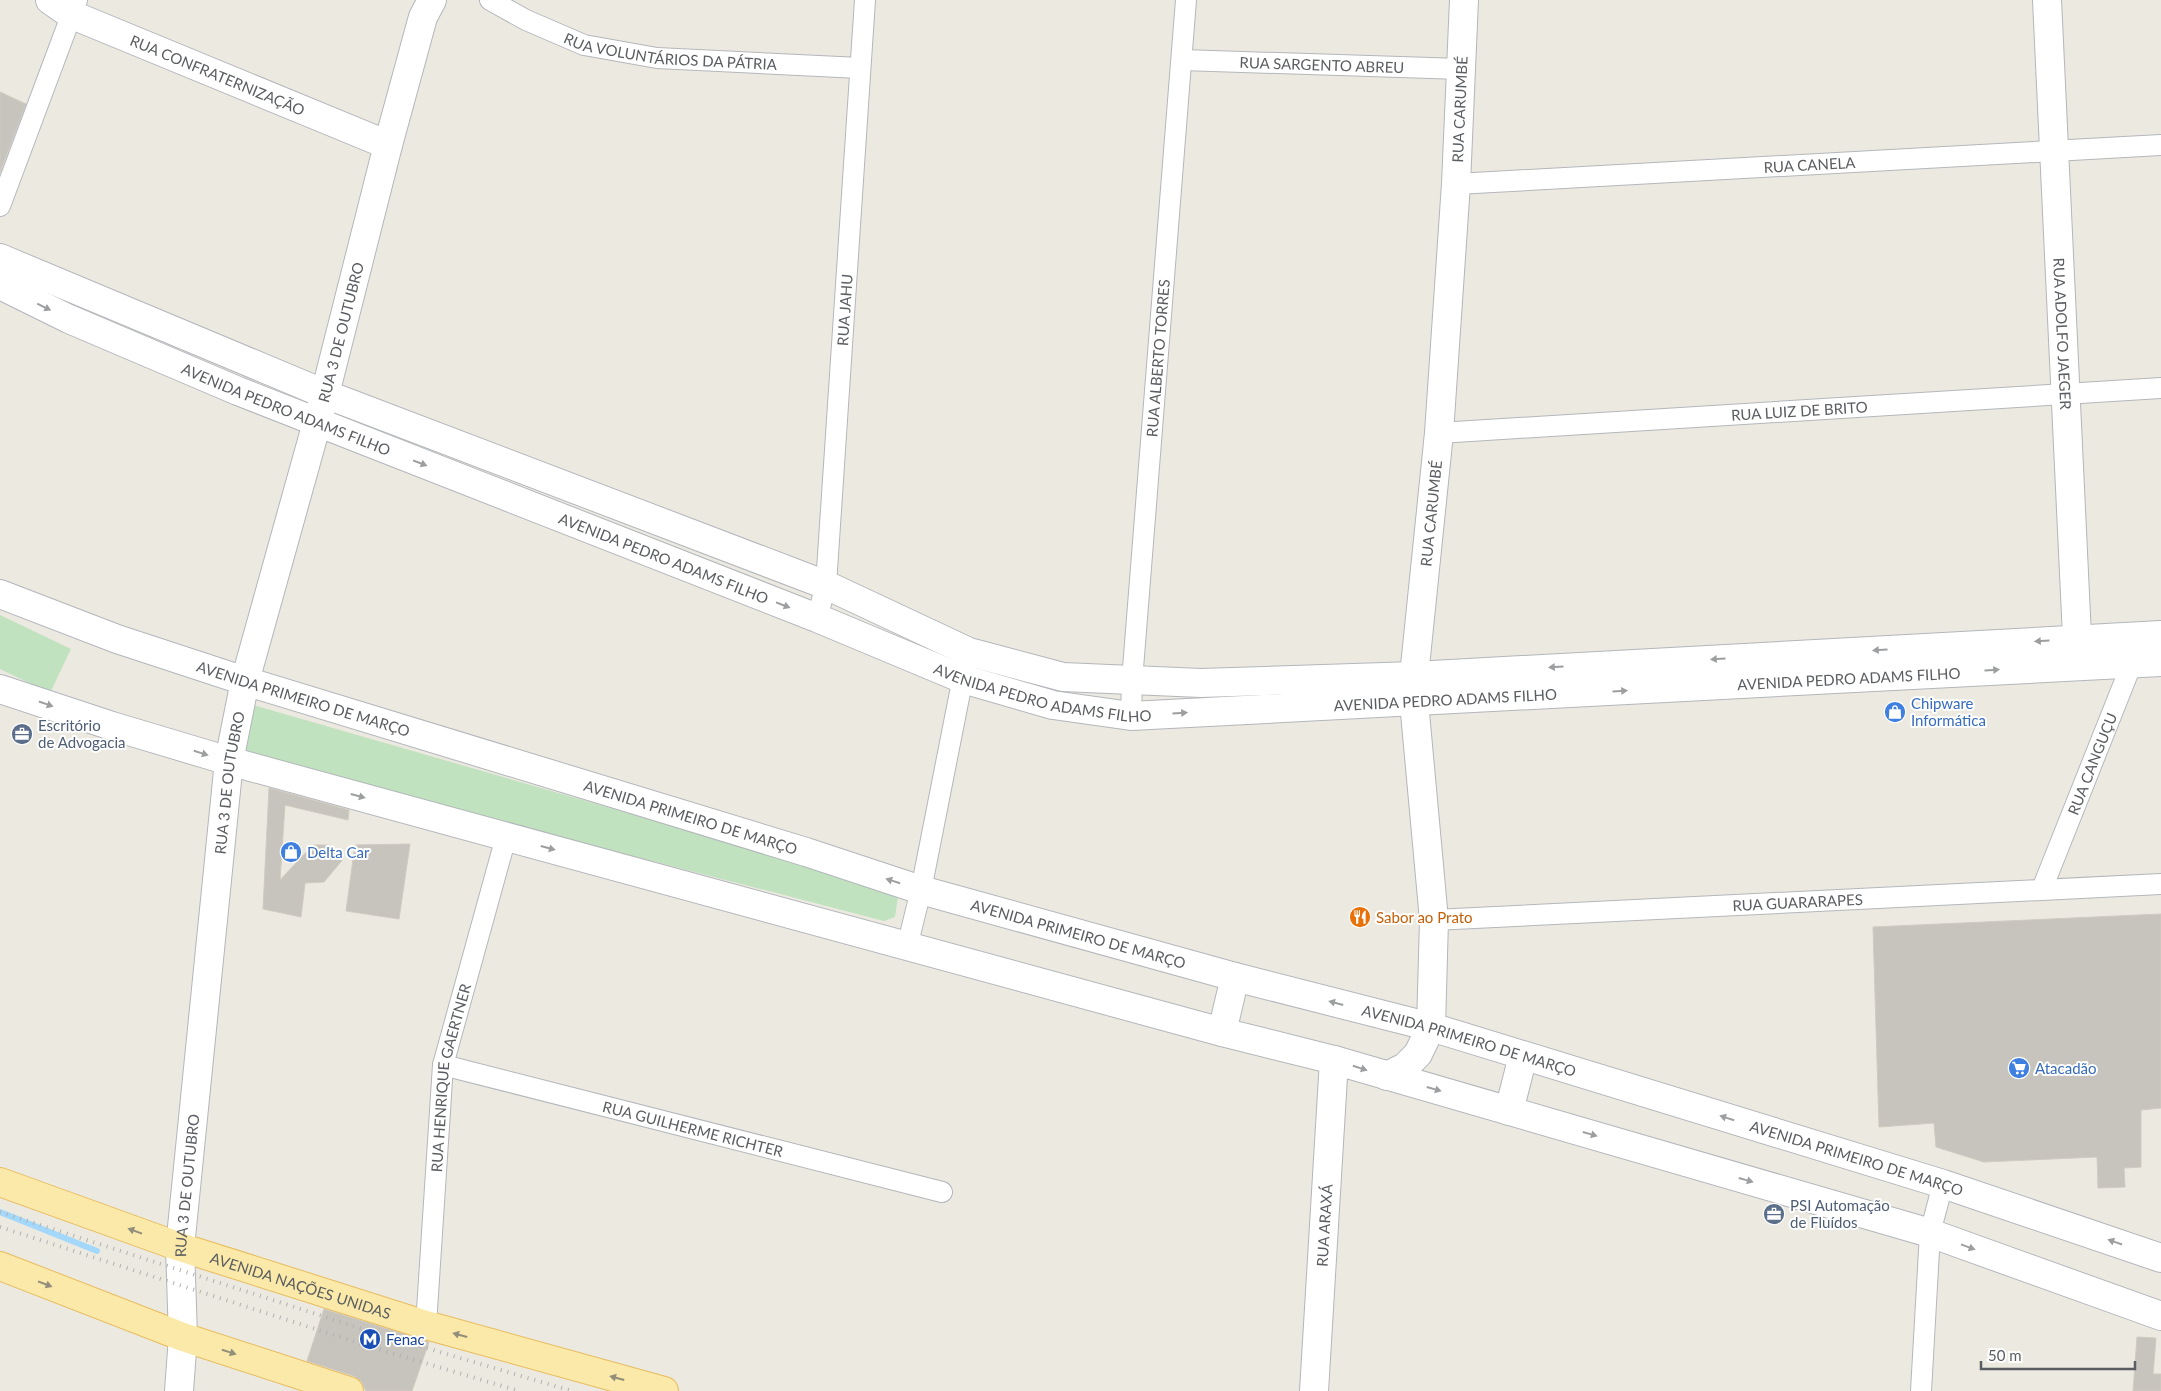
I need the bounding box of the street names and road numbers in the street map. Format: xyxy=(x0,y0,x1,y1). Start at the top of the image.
street label: RUA VOLUNTÁRIOS DA PÁTRIA xyxy=(561,28,778,73)
street label: RUA CONFRATERNIZAÇÃO xyxy=(128,31,308,119)
street label: RUA SARGENTO ABREU xyxy=(1239,53,1405,76)
street label: RUA CARUMBÉ xyxy=(1448,56,1471,163)
street label: RUA CANELA xyxy=(1763,153,1857,176)
street label: RUA ADOLFO JAEGER xyxy=(2050,257,2075,411)
street label: RUA 3 DE OUTUBRO xyxy=(314,260,367,404)
street label: RUA JAHU xyxy=(833,273,856,346)
street label: RUA ALBERTO TORRES xyxy=(1142,278,1173,438)
street label: AVENIDA PEDRO ADAMS FILHO xyxy=(179,359,393,459)
street label: RUA LUIZ DE BRITO xyxy=(1731,397,1868,424)
street label: RUA CARUMBÉ xyxy=(1416,459,1445,567)
street label: AVENIDA PEDRO ADAMS FILHO xyxy=(557,509,771,607)
street label: AVENIDA PRIMEIRO DE MARÇO xyxy=(195,657,412,740)
street label: AVENIDA PEDRO ADAMS FILHO xyxy=(931,659,1152,725)
street label: AVENIDA PEDRO ADAMS FILHO xyxy=(1737,664,1961,693)
street label: AVENIDA PEDRO ADAMS FILHO xyxy=(1333,685,1557,714)
street label: RUA 3 DE OUTUBRO xyxy=(211,710,248,855)
street label: RUA CANGUÇU xyxy=(2064,710,2120,817)
street label: AVENIDA PRIMEIRO DE MARÇO xyxy=(582,776,800,858)
street label: RUA GUARARAPES xyxy=(1732,890,1863,914)
street label: AVENIDA PRIMEIRO DE MARÇO xyxy=(969,895,1188,972)
street label: RUA HENRIQUE GAERTNER xyxy=(427,981,474,1173)
street label: AVENIDA PRIMEIRO DE MARÇO xyxy=(1360,1001,1578,1080)
street label: RUA GUILHERME RICHTER xyxy=(601,1097,786,1160)
street label: RUA 3 DE OUTUBRO xyxy=(171,1113,202,1258)
street label: AVENIDA PRIMEIRO DE MARÇO xyxy=(1748,1116,1966,1199)
street label: RUA ARAXÁ xyxy=(1313,1183,1336,1267)
street label: AVENIDA NAÇÕES UNIDAS xyxy=(208,1248,393,1322)

